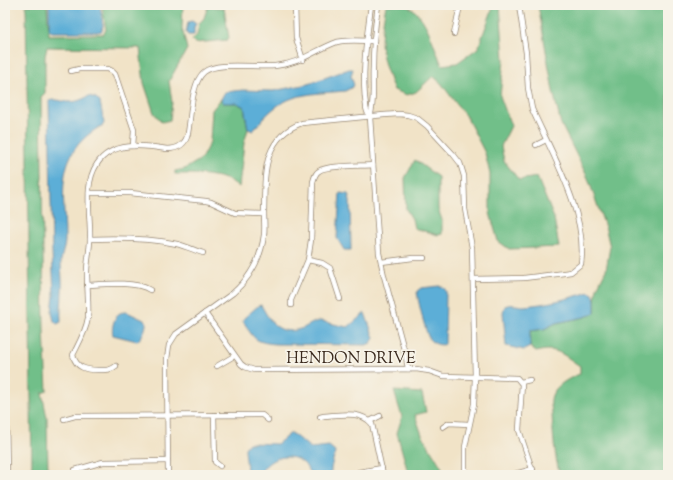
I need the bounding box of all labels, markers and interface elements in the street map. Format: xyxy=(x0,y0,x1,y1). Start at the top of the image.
street label: HENDON DRIVE xyxy=(286,348,416,371)

